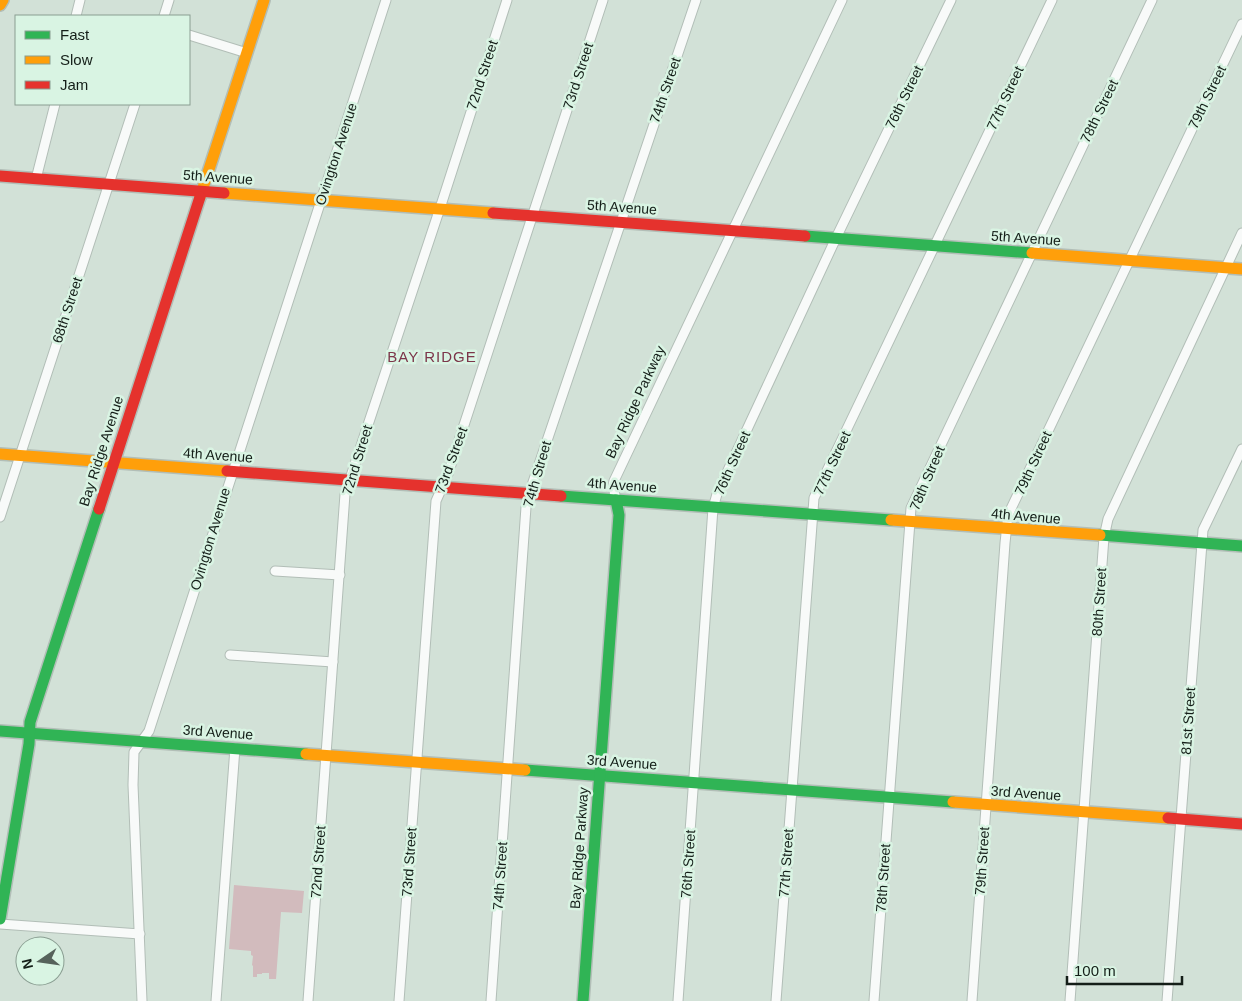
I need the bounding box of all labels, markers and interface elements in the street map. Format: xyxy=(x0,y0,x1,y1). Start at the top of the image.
legend xyxy=(15,15,190,105)
text: Fast xyxy=(60,26,90,43)
street label: 72nd Street xyxy=(463,38,501,112)
street label: 73rd Street xyxy=(560,40,596,111)
text: Slow xyxy=(60,51,93,68)
street label: 74th Street xyxy=(646,55,684,125)
street label: 76th Street xyxy=(882,63,926,131)
street label: 77th Street xyxy=(983,63,1027,132)
street label: 79th Street xyxy=(1185,63,1229,131)
text: Jam xyxy=(60,76,88,93)
street label: 78th Street xyxy=(1077,77,1121,145)
street label: Ovington Avenue xyxy=(312,101,360,207)
street label: 5th Avenue xyxy=(183,167,254,187)
street label: 5th Avenue xyxy=(587,197,658,217)
street label: 5th Avenue xyxy=(991,228,1062,248)
street label: 68th Street xyxy=(49,275,85,345)
street label: Bay Ridge Parkway xyxy=(602,343,668,461)
district label: BAY RIDGE xyxy=(387,348,477,365)
street label: Bay Ridge Avenue xyxy=(76,394,126,508)
street label: 72nd Street xyxy=(339,423,375,497)
street label: 73rd Street xyxy=(432,425,470,495)
street label: 76th Street xyxy=(711,428,753,498)
street label: 77th Street xyxy=(810,428,854,497)
street label: 79th Street xyxy=(1011,428,1055,497)
street label: 74th Street xyxy=(520,439,554,509)
street label: 78th Street xyxy=(906,443,948,513)
street label: 4th Avenue xyxy=(183,445,254,465)
street label: 4th Avenue xyxy=(587,475,658,495)
street label: Ovington Avenue xyxy=(187,486,233,592)
street label: 4th Avenue xyxy=(991,505,1062,527)
street label: 80th Street xyxy=(1089,567,1109,637)
street label: 81st Street xyxy=(1178,687,1198,755)
street label: 3rd Avenue xyxy=(182,722,254,742)
street label: 3rd Avenue xyxy=(586,752,658,772)
street label: 3rd Avenue xyxy=(990,783,1062,803)
street label: Bay Ridge Parkway xyxy=(567,787,591,909)
street label: 72nd Street xyxy=(307,825,329,899)
street label: 79th Street xyxy=(972,826,992,896)
street label: 73rd Street xyxy=(399,827,419,897)
street label: 77th Street xyxy=(776,828,796,898)
street label: 76th Street xyxy=(678,829,698,899)
street label: 74th Street xyxy=(490,841,510,911)
street label: 78th Street xyxy=(873,843,893,913)
north arrow xyxy=(15,936,65,986)
scale bar xyxy=(1067,954,1182,986)
text: N xyxy=(18,957,36,971)
text: 100 m xyxy=(1074,962,1116,979)

